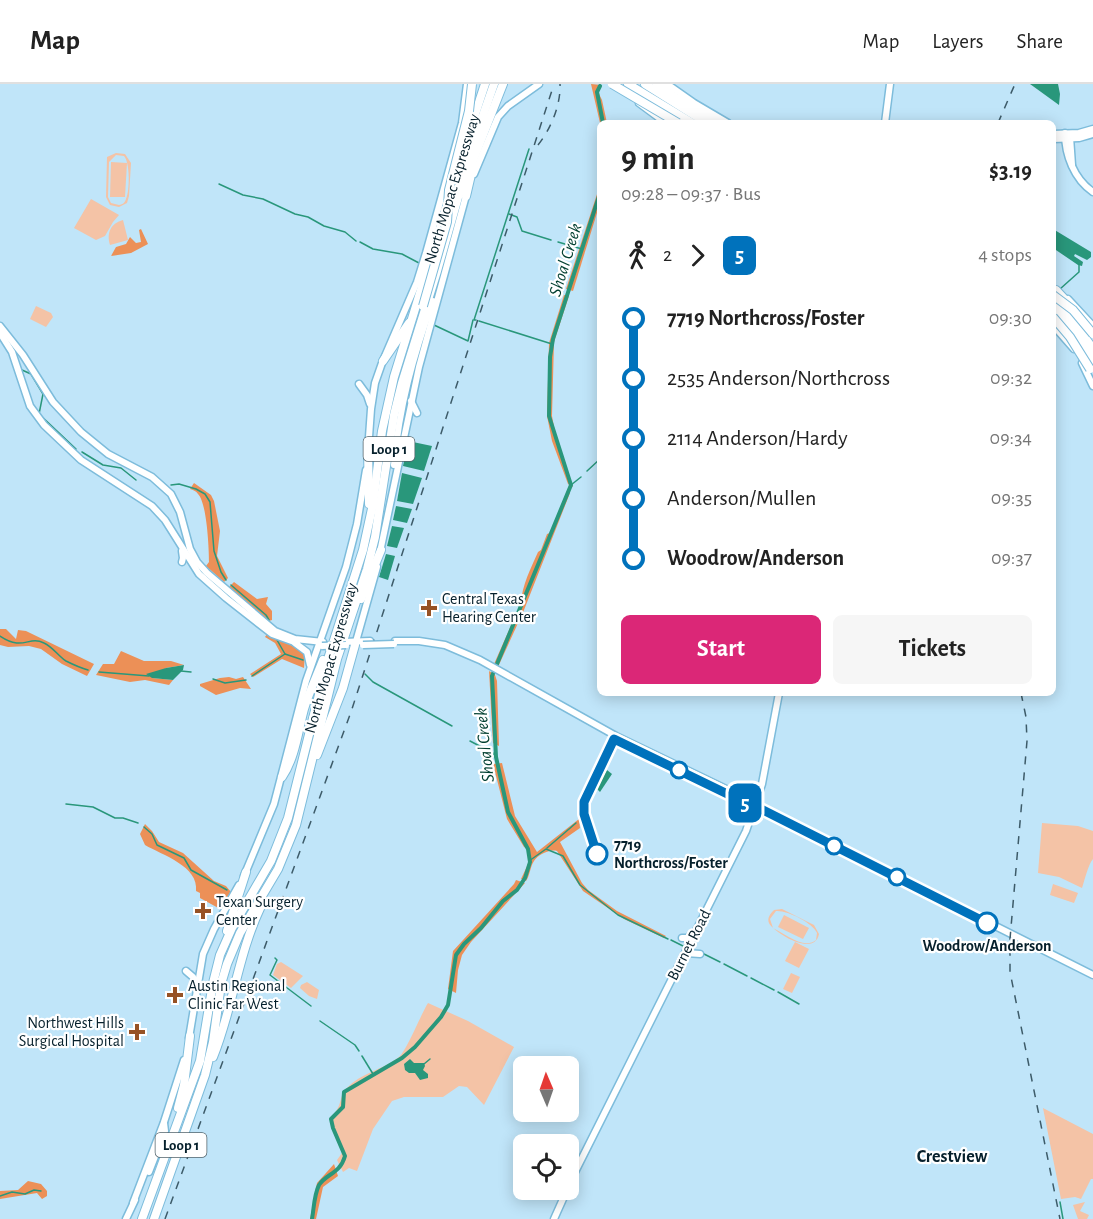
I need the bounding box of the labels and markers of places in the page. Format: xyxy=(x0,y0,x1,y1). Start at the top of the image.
place label: Central Texas Hearing Center xyxy=(442,591,537,625)
marker: Central Texas Hearing Center xyxy=(420,599,438,617)
unlabelled marker xyxy=(670,761,688,779)
place label: 7719 Northcross/Foster xyxy=(614,837,728,871)
unlabelled marker xyxy=(825,837,843,855)
marker: 7719 Northcross/Foster xyxy=(586,843,608,865)
unlabelled marker xyxy=(888,868,906,886)
place label: Texan Surgery Center xyxy=(216,894,303,928)
marker: Texan Surgery Center xyxy=(194,902,212,920)
marker: Woodrow/Anderson xyxy=(976,912,998,934)
place label: Woodrow/Anderson xyxy=(923,938,1051,954)
place label: Austin Regional Clinic Far West xyxy=(188,978,285,1012)
marker: Austin Regional Clinic Far West xyxy=(166,986,184,1004)
place label: Northwest Hills Surgical Hospital xyxy=(19,1015,124,1049)
marker: Northwest Hills Surgical Hospital xyxy=(128,1023,146,1041)

